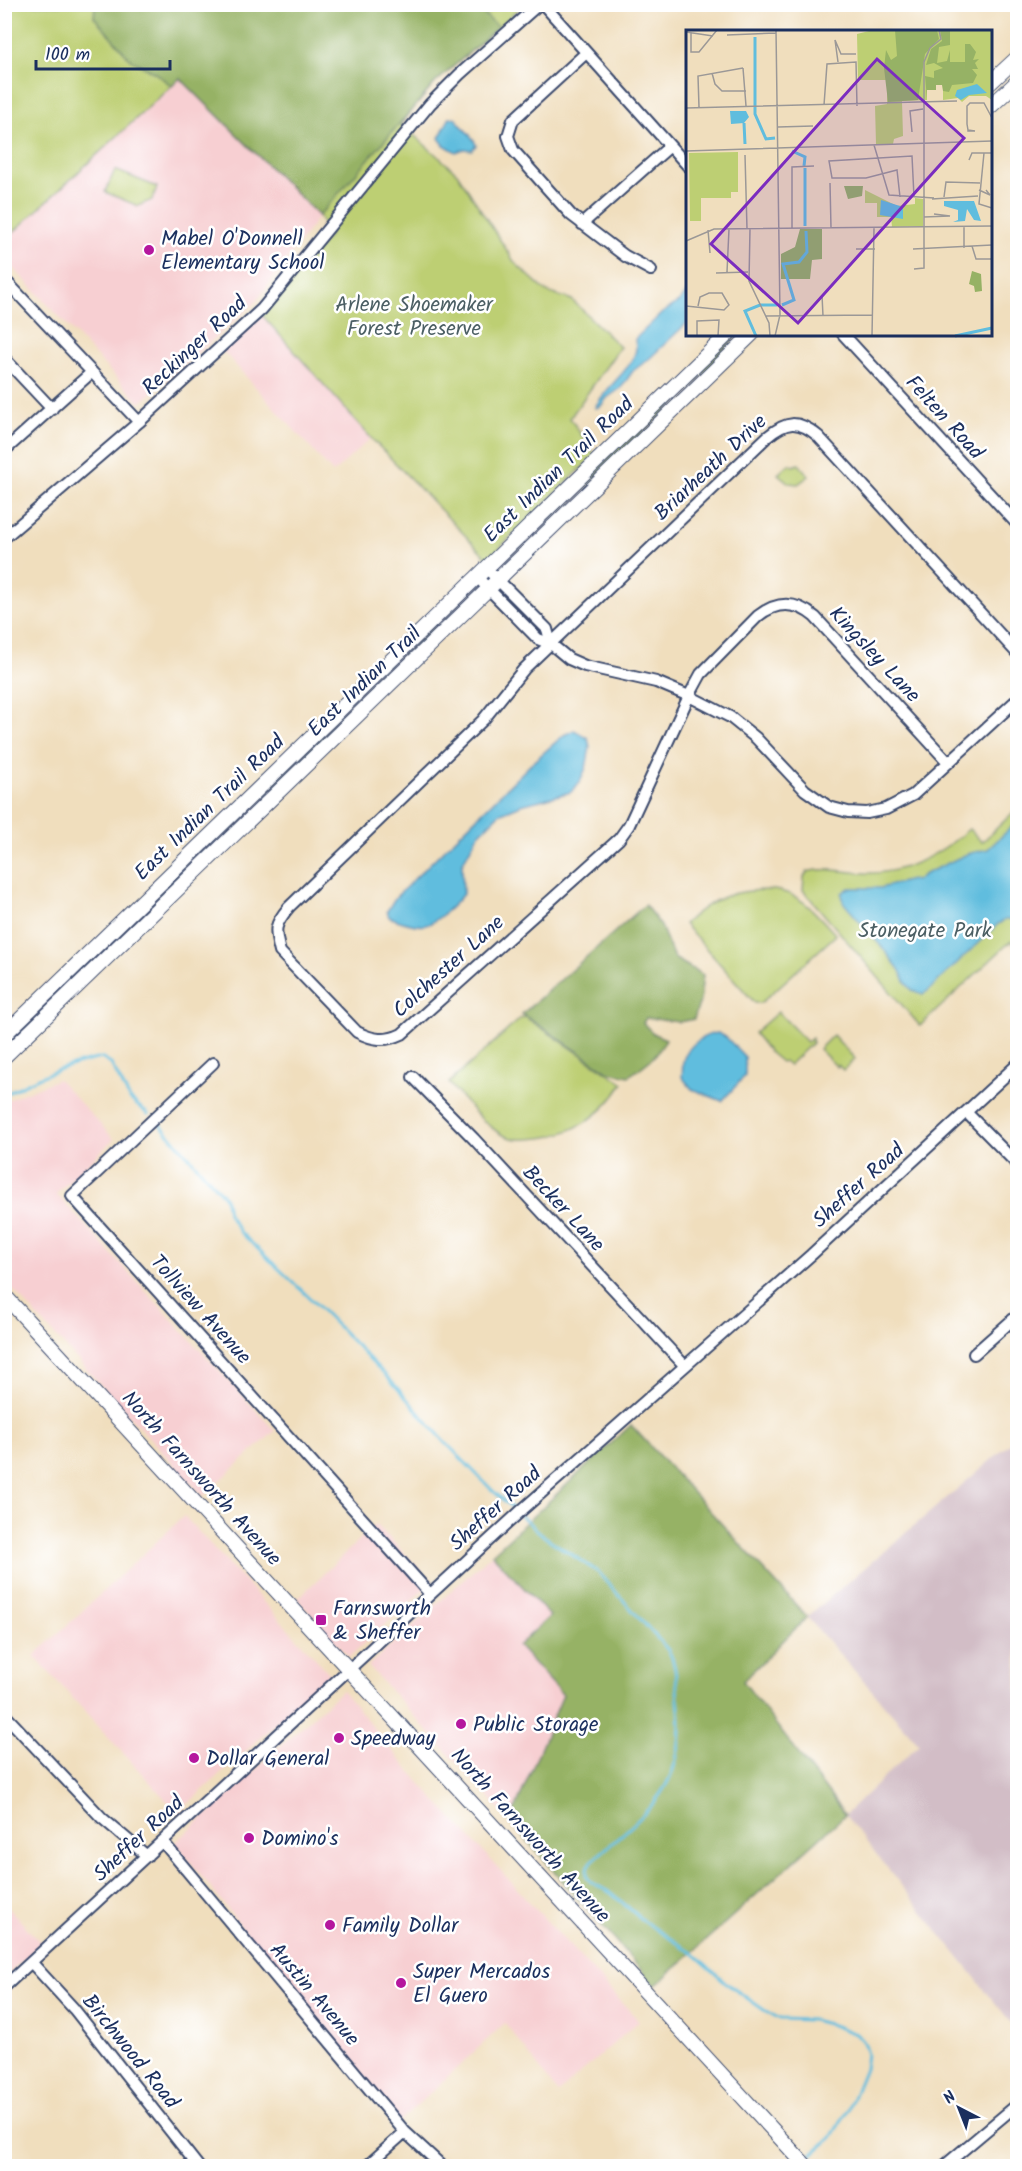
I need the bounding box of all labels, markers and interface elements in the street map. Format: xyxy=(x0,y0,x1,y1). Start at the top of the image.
inset map xyxy=(686,30,992,336)
scale bar xyxy=(36,33,170,71)
text: 100 m xyxy=(45,41,90,70)
place label: Mabel O'Donnell Elementary School xyxy=(161,223,324,280)
marker: Mabel O'Donnell Elementary School xyxy=(142,243,156,257)
street label: Reckinger Road xyxy=(135,288,256,404)
park label: Arlene Shoemaker Forest Preserve xyxy=(335,289,494,346)
street label: Felten Road xyxy=(897,368,992,468)
street label: East Indian Trail Road xyxy=(476,389,642,551)
street label: Briarheath Drive xyxy=(647,406,775,529)
street label: Kingsley Lane xyxy=(820,599,928,711)
street label: East Indian Trail xyxy=(300,619,430,746)
street label: East Indian Trail Road xyxy=(127,727,293,889)
street label: Colchester Lane xyxy=(386,907,513,1027)
park label: Stonegate Park xyxy=(858,915,992,948)
street label: Sheffer Road xyxy=(805,1135,913,1237)
street label: Becker Lane xyxy=(514,1158,612,1260)
street label: Tollview Avenue xyxy=(141,1247,259,1373)
street label: North Farnsworth Avenue xyxy=(113,1384,289,1575)
street label: Sheffer Road xyxy=(442,1458,550,1560)
place label: Farnsworth & Sheffer xyxy=(333,1593,431,1650)
marker: Farnsworth & Sheffer xyxy=(314,1613,328,1627)
place label: Public Storage xyxy=(473,1709,599,1742)
marker: Public Storage xyxy=(454,1717,468,1731)
place label: Speedway xyxy=(351,1723,436,1756)
marker: Speedway xyxy=(332,1731,346,1745)
street label: North Farnsworth Avenue xyxy=(442,1741,618,1932)
place label: Dollar General xyxy=(206,1743,329,1776)
marker: Dollar General xyxy=(187,1751,201,1765)
street label: Sheffer Road xyxy=(86,1788,193,1890)
place label: Domino's xyxy=(261,1823,339,1856)
marker: Domino's xyxy=(242,1831,256,1845)
place label: Family Dollar xyxy=(342,1910,459,1943)
marker: Family Dollar xyxy=(323,1918,337,1932)
street label: Austin Avenue xyxy=(261,1936,367,2054)
place label: Super Mercados El Guero xyxy=(413,1956,550,2013)
marker: Super Mercados El Guero xyxy=(394,1976,408,1990)
street label: Birchwood Road xyxy=(73,1987,187,2117)
north arrow xyxy=(929,2078,989,2138)
text: N xyxy=(938,2085,962,2111)

